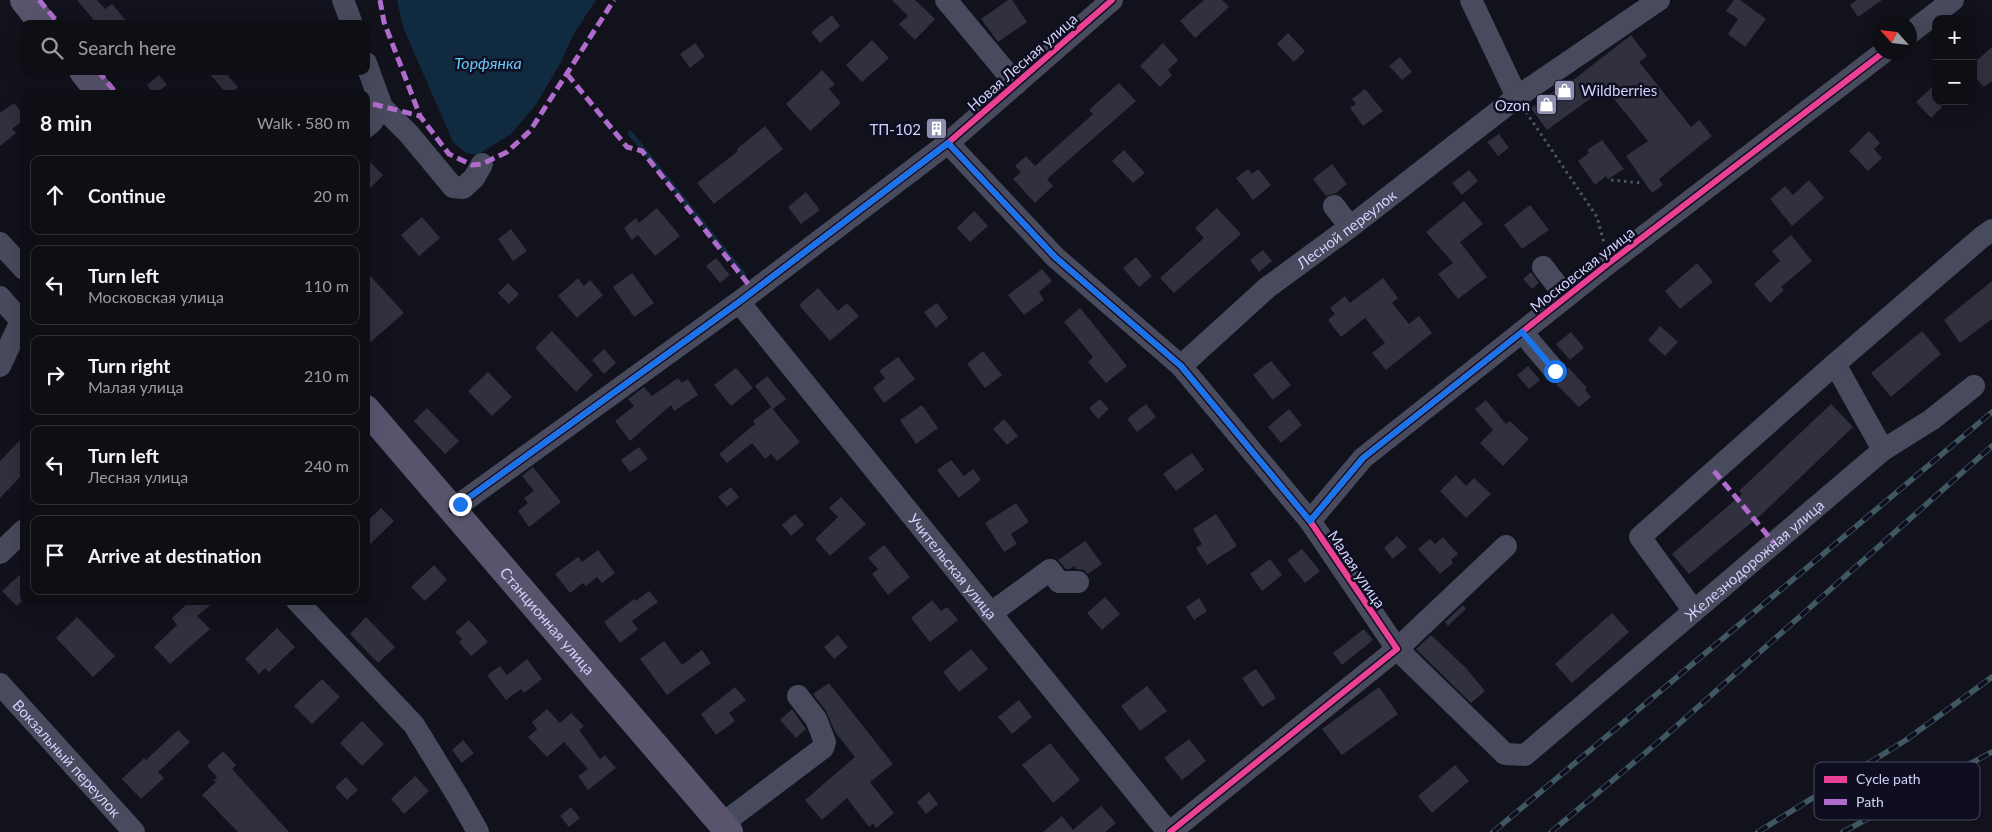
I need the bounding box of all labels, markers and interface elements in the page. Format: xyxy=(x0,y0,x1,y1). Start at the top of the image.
street label: Новая Лесная улица xyxy=(963,9,1081,115)
north arrow xyxy=(1872,15,1917,60)
map controls xyxy=(1932,15,1977,105)
button: + xyxy=(1932,15,1977,60)
search box xyxy=(20,20,370,75)
icon: search xyxy=(38,34,66,62)
text: Search here xyxy=(78,36,176,59)
water label: Торфянка xyxy=(454,53,522,72)
button: − xyxy=(1932,60,1977,105)
shop icon: Wildberries xyxy=(1553,78,1577,102)
place label: Wildberries xyxy=(1581,81,1657,99)
shop icon: Ozon xyxy=(1534,93,1558,117)
place label: Ozon xyxy=(1495,96,1530,114)
text: 8 min xyxy=(40,110,92,135)
text: Walk · 580 m xyxy=(257,113,350,132)
building icon: ТП-102 xyxy=(925,117,949,141)
place label: ТП-102 xyxy=(869,120,921,138)
icon: ahead xyxy=(41,181,69,209)
text: Continue xyxy=(88,184,166,207)
street label: Лесной переулок xyxy=(1292,185,1400,273)
text: 20 m xyxy=(313,186,349,205)
street label: Московская улица xyxy=(1526,223,1638,315)
text: Turn left xyxy=(88,264,159,287)
icon: left xyxy=(41,271,69,299)
text: 110 m xyxy=(304,276,349,295)
text: Московская улица xyxy=(88,287,224,306)
text: Turn right xyxy=(88,354,170,377)
route start xyxy=(1544,360,1567,383)
icon: right xyxy=(41,361,69,389)
text: 210 m xyxy=(304,366,349,385)
text: Малая улица xyxy=(88,377,184,396)
text: Turn left xyxy=(88,444,159,467)
icon: left xyxy=(41,451,69,479)
text: 240 m xyxy=(304,456,349,475)
text: Лесная улица xyxy=(88,467,188,486)
route end xyxy=(449,493,472,516)
street label: Железнодорожная улица xyxy=(1681,495,1827,624)
street label: Учительская улица xyxy=(905,510,1001,623)
street label: Малая улица xyxy=(1324,527,1390,611)
icon: arrive xyxy=(41,541,69,569)
text: Arrive at destination xyxy=(88,544,261,567)
street label: Станционная улица xyxy=(497,563,599,678)
street label: Вокзальный переулок xyxy=(9,696,125,821)
legend xyxy=(1814,762,1980,820)
text: Cycle path xyxy=(1856,770,1921,787)
text: Path xyxy=(1856,793,1884,810)

